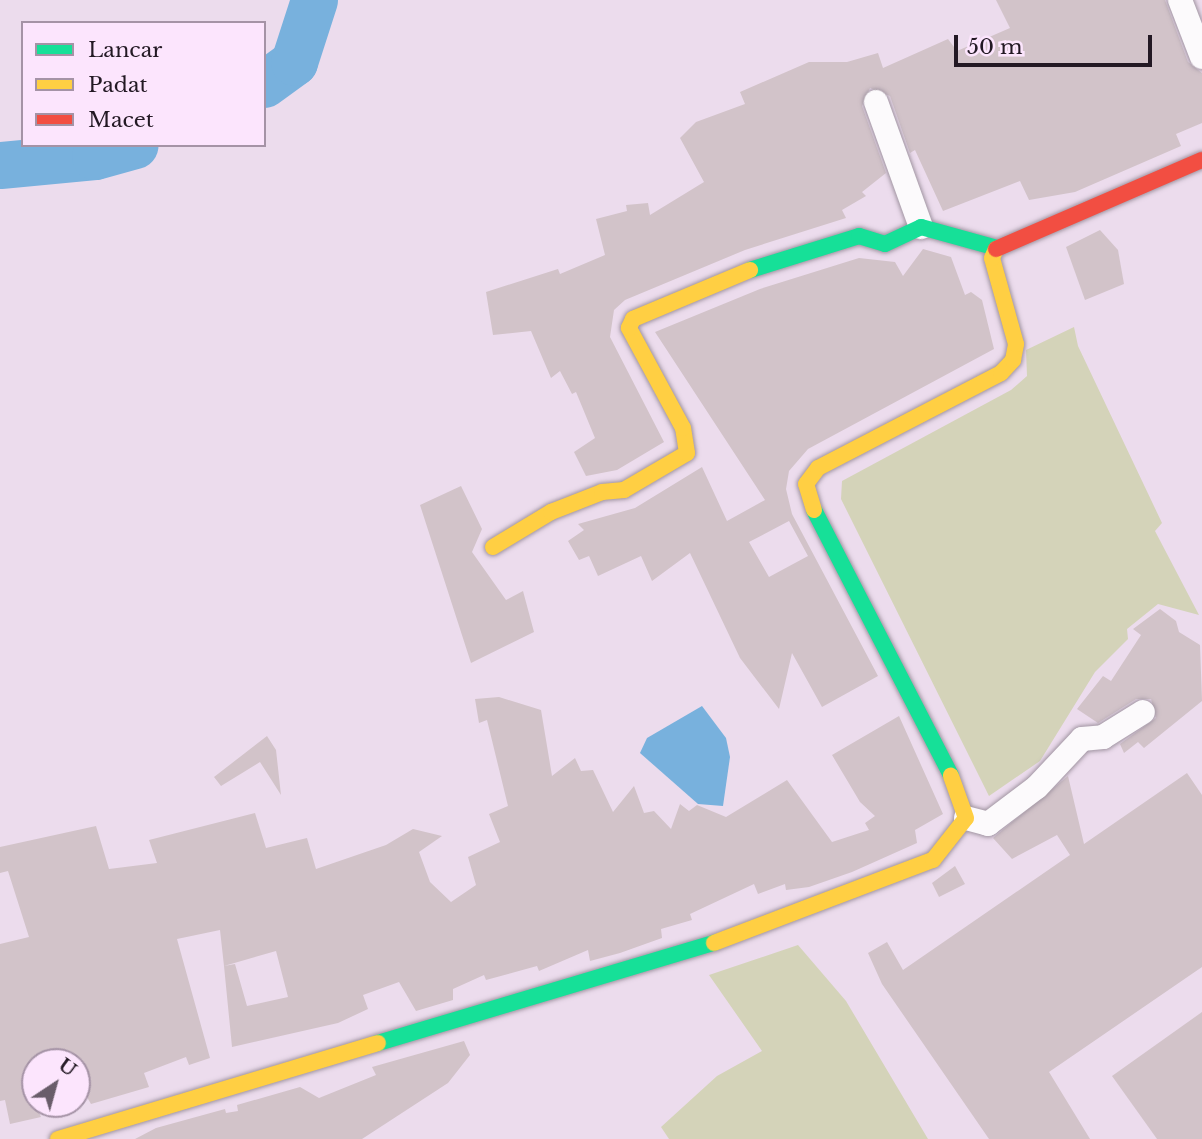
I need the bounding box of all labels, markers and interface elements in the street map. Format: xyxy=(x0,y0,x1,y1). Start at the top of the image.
legend xyxy=(21,21,266,147)
scale bar xyxy=(957,21,1155,65)
text: 50 m xyxy=(967,34,1022,60)
text: Lancar xyxy=(88,37,162,63)
text: Padat xyxy=(88,72,148,98)
text: Macet xyxy=(88,107,154,133)
north arrow xyxy=(21,1048,91,1118)
text: U xyxy=(54,1053,81,1081)

